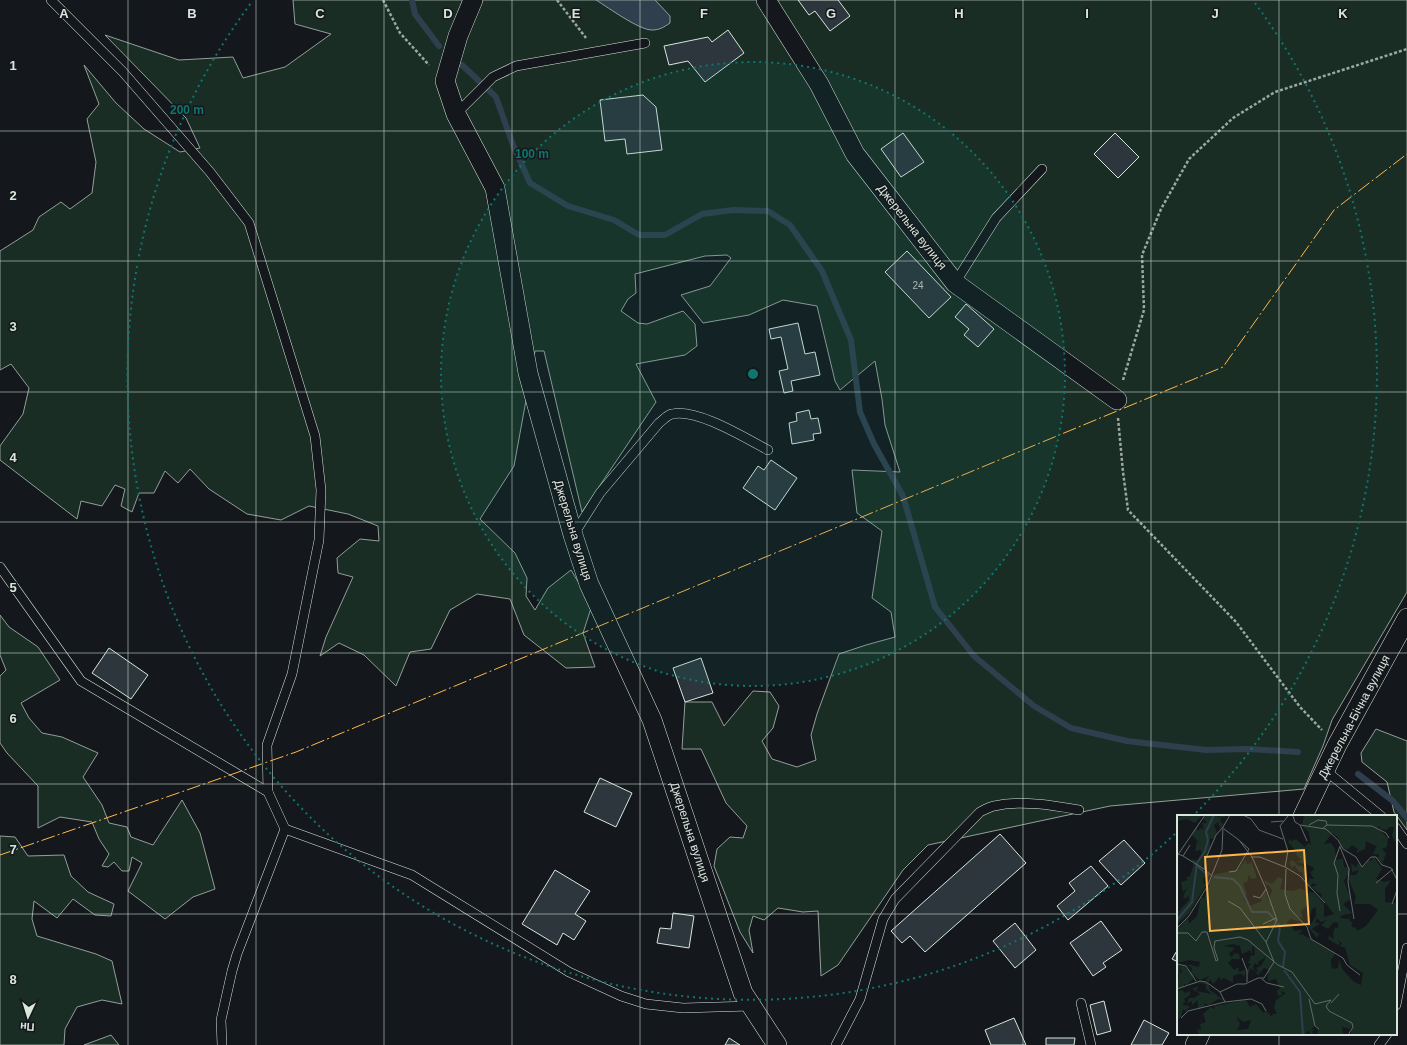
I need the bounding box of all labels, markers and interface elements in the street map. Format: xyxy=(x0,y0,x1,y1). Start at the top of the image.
text: A xyxy=(59,6,69,21)
text: B xyxy=(187,6,197,21)
text: C xyxy=(315,6,325,21)
text: D xyxy=(443,6,453,21)
text: E xyxy=(572,6,581,21)
text: F xyxy=(700,6,708,21)
text: G xyxy=(826,6,836,21)
text: H xyxy=(954,6,964,21)
text: I xyxy=(1085,6,1089,21)
text: J xyxy=(1211,6,1219,21)
text: K xyxy=(1338,6,1348,21)
text: 1 xyxy=(9,58,17,73)
text: 200 m xyxy=(170,103,204,117)
text: 100 m xyxy=(515,147,549,161)
street label: Джерельна вулиця xyxy=(874,181,950,273)
text: 2 xyxy=(9,188,17,203)
house number: 24 xyxy=(912,280,924,291)
text: 3 xyxy=(9,319,17,334)
centre of rings xyxy=(746,367,760,381)
text: 4 xyxy=(9,450,17,465)
street label: Джерельна вулиця xyxy=(551,478,595,582)
text: 5 xyxy=(9,580,17,595)
street label: Джерельна-Бічна вулиця xyxy=(1315,652,1393,782)
text: 6 xyxy=(9,711,17,726)
street label: Джерельна вулиця xyxy=(667,780,713,884)
inset map xyxy=(1177,815,1397,1035)
text: 7 xyxy=(9,842,17,857)
text: 8 xyxy=(9,972,17,987)
north arrow xyxy=(8,997,48,1037)
text: Пн xyxy=(20,1020,35,1033)

